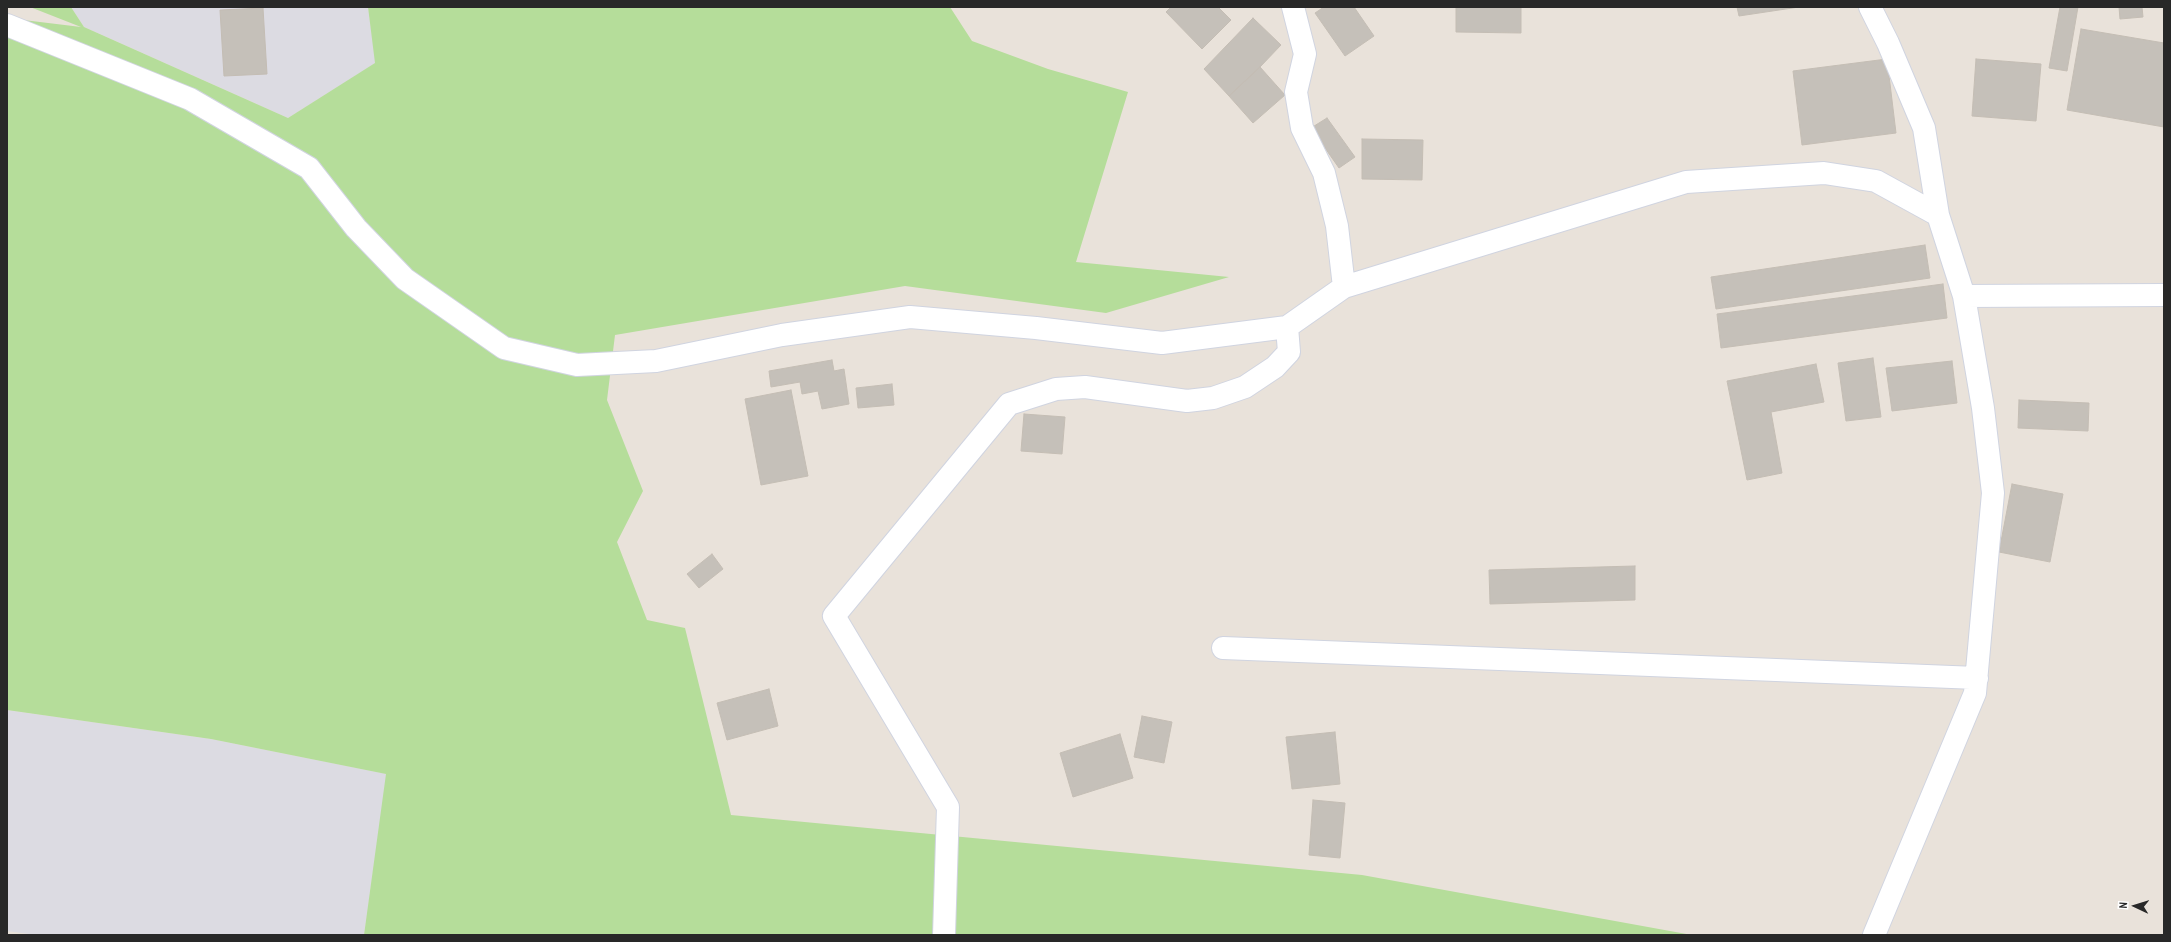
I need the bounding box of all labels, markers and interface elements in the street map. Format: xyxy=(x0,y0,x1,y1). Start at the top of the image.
north arrow xyxy=(2115,886,2155,926)
text: N xyxy=(2116,902,2130,909)

